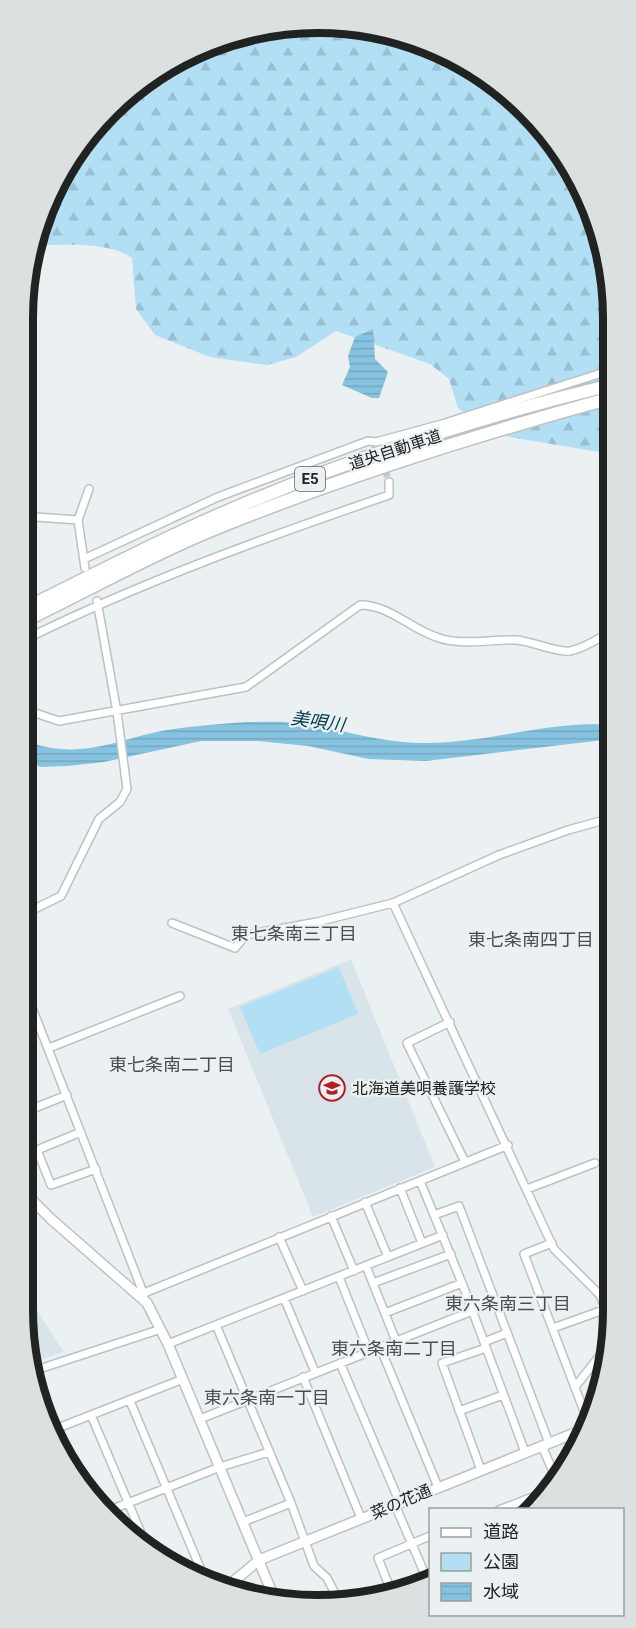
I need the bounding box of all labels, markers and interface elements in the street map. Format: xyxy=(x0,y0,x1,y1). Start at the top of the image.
street label: 道央自動車道 xyxy=(346,426,444,474)
road number: E5 xyxy=(295,467,325,491)
water label: 美唄川 xyxy=(290,707,348,735)
district label: 東七条南三丁目 xyxy=(231,923,357,944)
district label: 東七条南四丁目 xyxy=(468,929,594,950)
district label: 東七条南二丁目 xyxy=(109,1054,235,1075)
school or university icon: 北海道美唄養護学校 xyxy=(317,1073,347,1103)
place label: 北海道美唄養護学校 xyxy=(352,1079,496,1098)
district label: 東六条南三丁目 xyxy=(445,1293,571,1314)
district label: 東六条南二丁目 xyxy=(331,1338,457,1359)
district label: 東六条南一丁目 xyxy=(204,1387,330,1408)
street label: 菜の花通 xyxy=(368,1481,434,1523)
legend xyxy=(429,1508,624,1616)
text: 道路 xyxy=(483,1521,519,1542)
text: 公園 xyxy=(483,1551,519,1572)
text: 水域 xyxy=(483,1581,519,1602)

